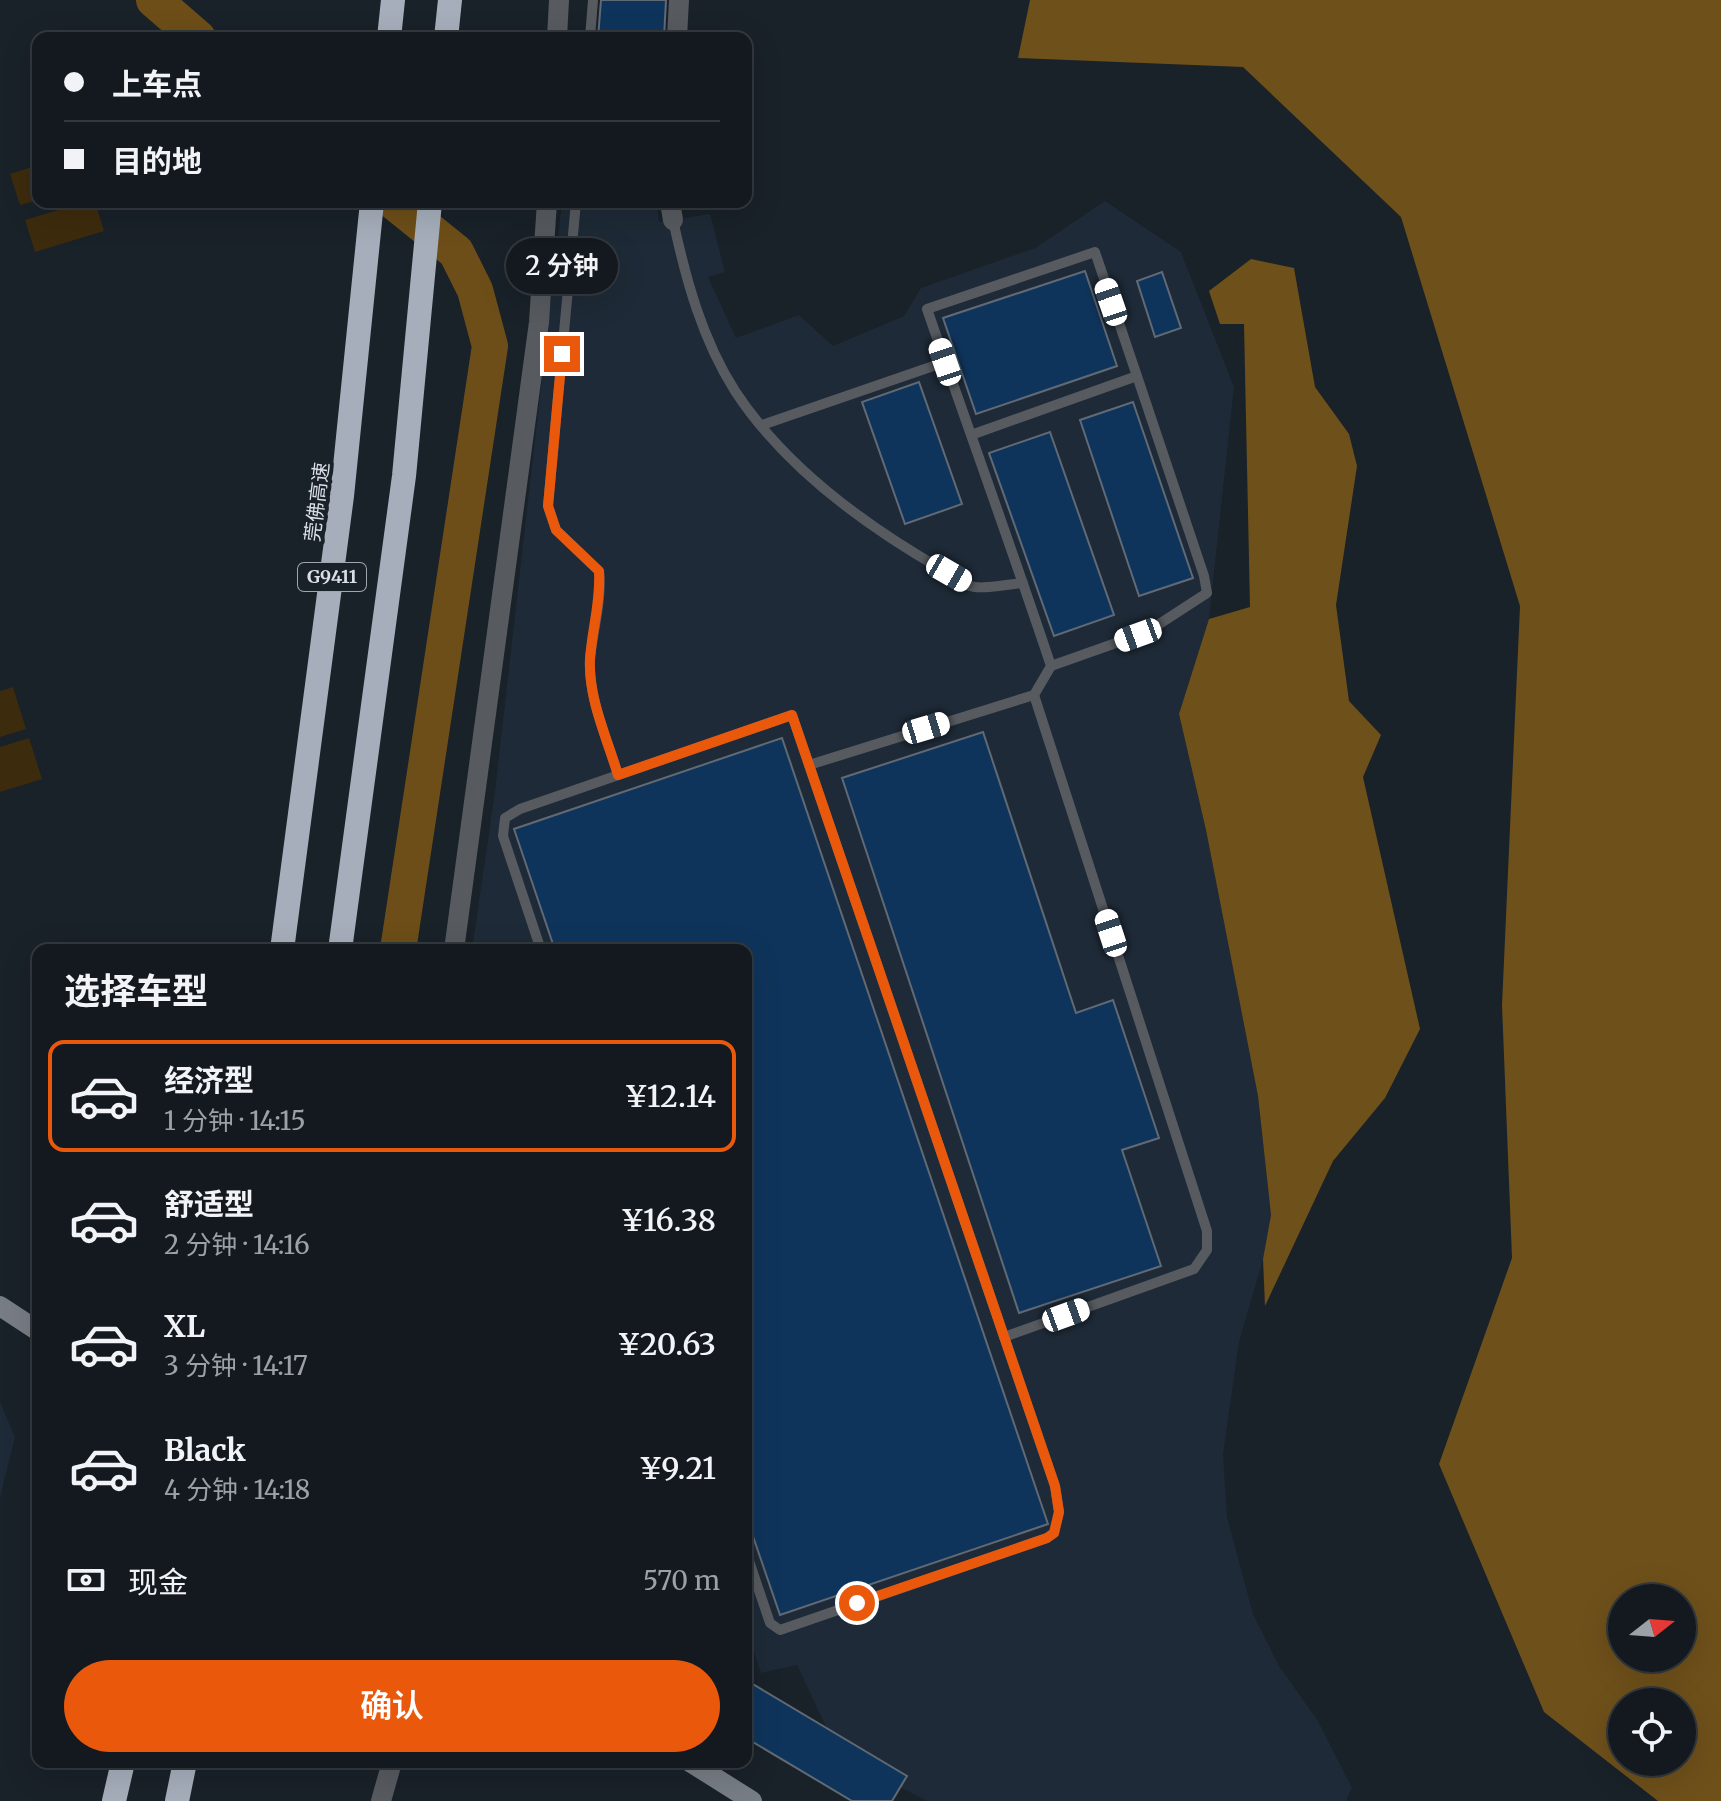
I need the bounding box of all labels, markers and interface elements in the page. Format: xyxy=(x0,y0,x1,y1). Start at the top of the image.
text: 上车点 xyxy=(112,65,202,103)
text: 目的地 xyxy=(112,142,202,180)
callout: 2 分钟 xyxy=(506,238,618,294)
text: 2 分钟 xyxy=(525,249,599,282)
car xyxy=(1092,275,1130,329)
car xyxy=(926,335,964,389)
route end xyxy=(544,336,580,372)
street label: 莞佛高速 xyxy=(299,461,334,543)
car xyxy=(922,551,976,595)
road number: G9411 xyxy=(298,563,366,591)
car xyxy=(1111,616,1165,654)
car xyxy=(900,710,952,746)
car xyxy=(1092,906,1130,960)
text: 选择车型 xyxy=(64,969,208,1014)
icon: car xyxy=(68,1060,140,1132)
text: 经济型 xyxy=(164,1061,254,1099)
text: ¥12.14 xyxy=(624,1077,716,1115)
text: 1 分钟 · 14:15 xyxy=(164,1104,306,1137)
icon: car xyxy=(68,1184,140,1256)
text: 舒适型 xyxy=(164,1185,254,1223)
text: ¥16.38 xyxy=(621,1201,716,1239)
text: 2 分钟 · 14:16 xyxy=(164,1228,310,1261)
car xyxy=(1039,1296,1093,1334)
text: XL xyxy=(164,1307,205,1345)
icon: car xyxy=(68,1308,140,1380)
text: ¥20.63 xyxy=(617,1325,716,1363)
text: 3 分钟 · 14:17 xyxy=(164,1349,308,1382)
text: Black xyxy=(164,1431,246,1469)
icon: car xyxy=(68,1432,140,1504)
text: ¥9.21 xyxy=(639,1449,716,1487)
text: 4 分钟 · 14:18 xyxy=(164,1473,310,1506)
icon: cash xyxy=(64,1558,108,1602)
text: 现金 xyxy=(128,1563,188,1601)
text: 570 m xyxy=(643,1564,720,1597)
north arrow xyxy=(1608,1584,1696,1672)
map controls xyxy=(1608,1584,1696,1776)
route start xyxy=(839,1585,875,1621)
button: 确认 xyxy=(64,1660,720,1752)
button: locate xyxy=(1608,1688,1696,1776)

